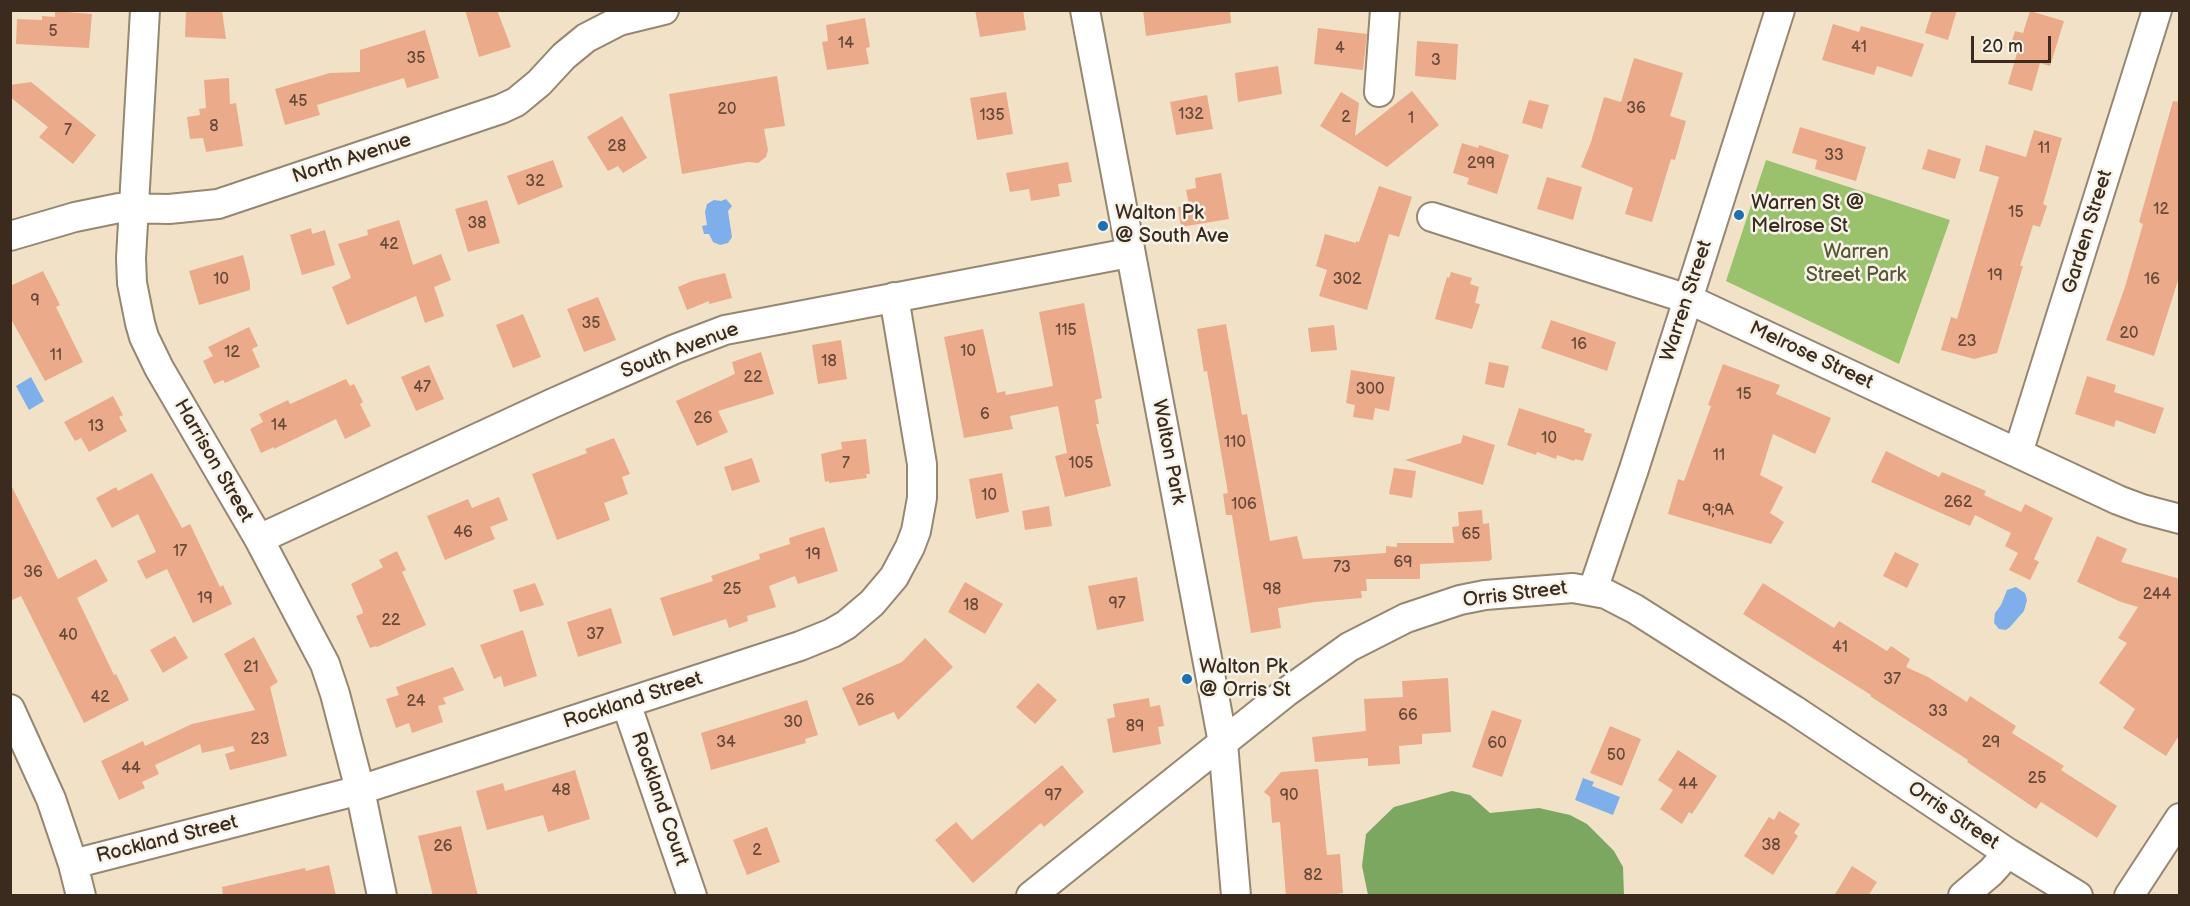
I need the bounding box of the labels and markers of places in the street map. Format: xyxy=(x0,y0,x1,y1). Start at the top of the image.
place label: Warren St @ Melrose St xyxy=(1751,192,1864,239)
place label: Walton Pk @ South Ave xyxy=(1115,202,1229,249)
marker: Warren St @ Melrose St xyxy=(1732,208,1746,222)
marker: Walton Pk @ South Ave xyxy=(1096,219,1110,233)
place label: Walton Pk @ Orris St xyxy=(1199,656,1291,703)
marker: Walton Pk @ Orris St xyxy=(1180,672,1194,686)

